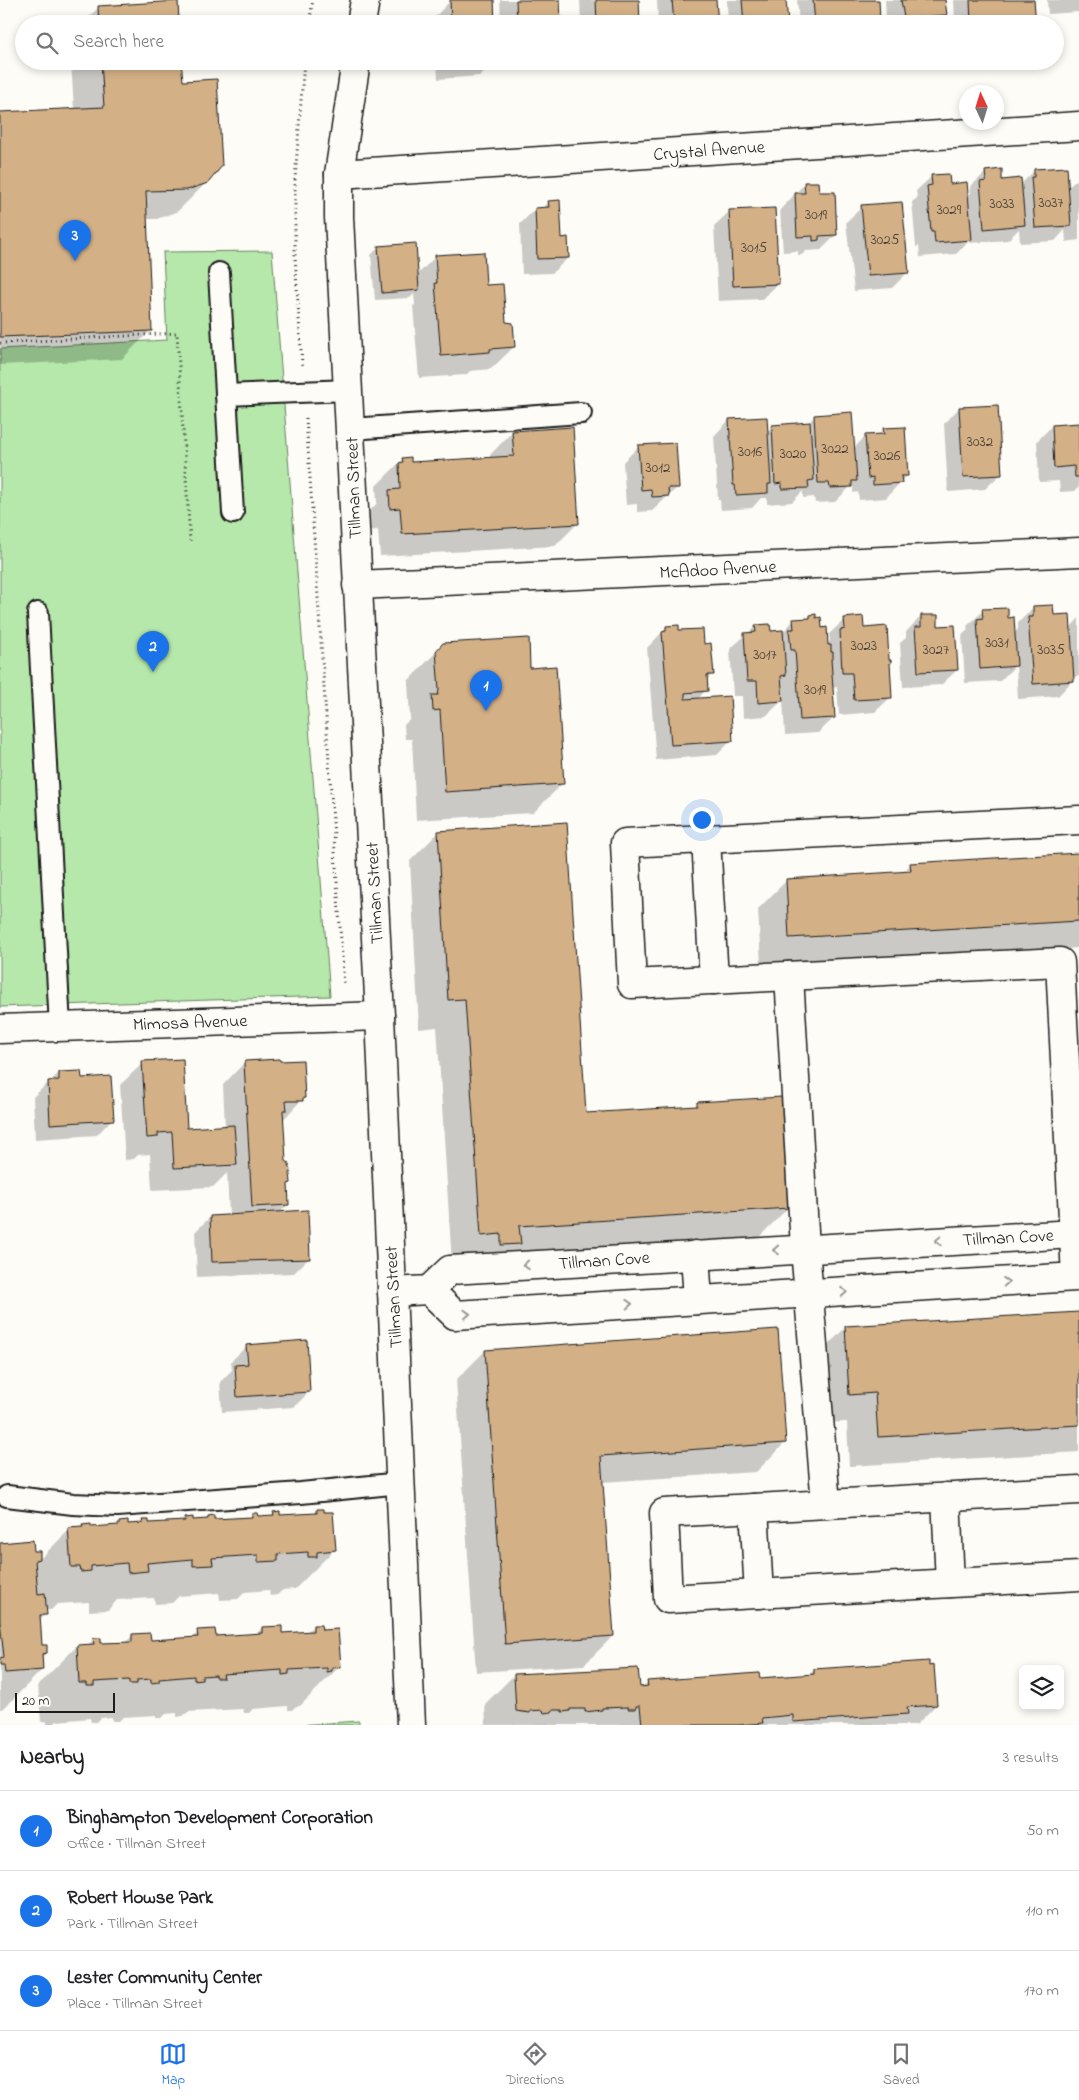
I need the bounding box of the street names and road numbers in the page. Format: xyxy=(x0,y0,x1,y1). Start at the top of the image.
street label: Crystal Avenue xyxy=(652,135,767,169)
street label: Tillman Street xyxy=(340,436,370,539)
street label: McAdoo Avenue xyxy=(659,555,778,587)
street label: Tillman Street xyxy=(360,841,392,945)
street label: Mimosa Avenue xyxy=(132,1009,249,1039)
street label: Tillman Cove xyxy=(962,1224,1055,1254)
street label: Tillman Street xyxy=(379,1245,411,1349)
street label: Tillman Cove xyxy=(558,1246,652,1278)

